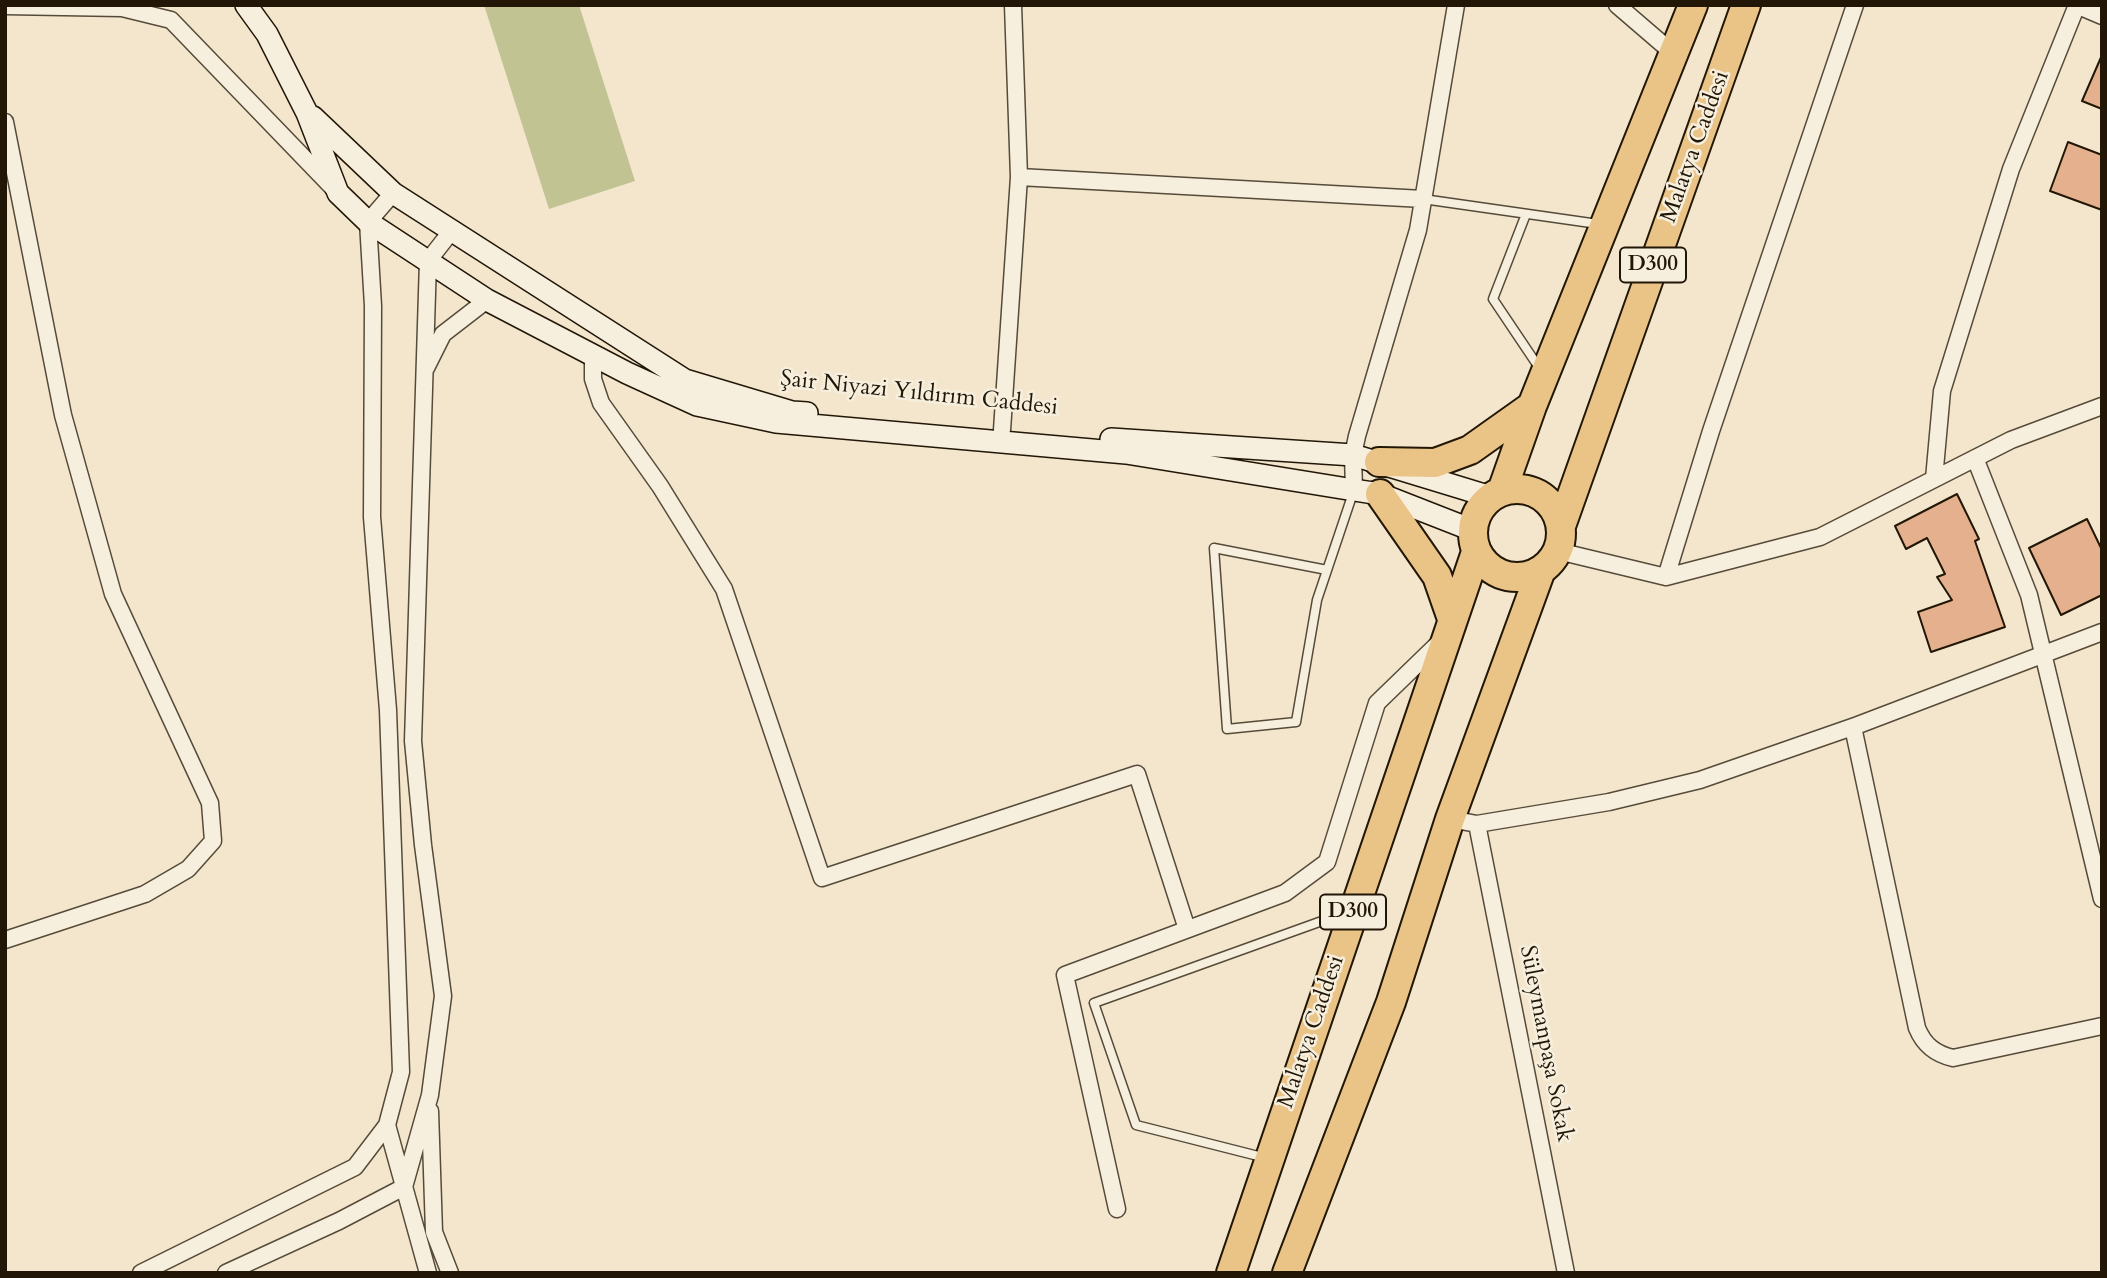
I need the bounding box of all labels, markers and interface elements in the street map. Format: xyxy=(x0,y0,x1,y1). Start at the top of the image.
street label: Malatya Caddesi xyxy=(1656,67,1736,227)
road number: D300 xyxy=(1620,247,1686,282)
street label: Şair Niyazi Yıldırım Caddesi xyxy=(779,366,1059,422)
road number: D300 xyxy=(1320,894,1386,930)
street label: Süleymanpaşa Sokak xyxy=(1512,943,1578,1145)
street label: Malatya Caddesi xyxy=(1273,952,1351,1112)

